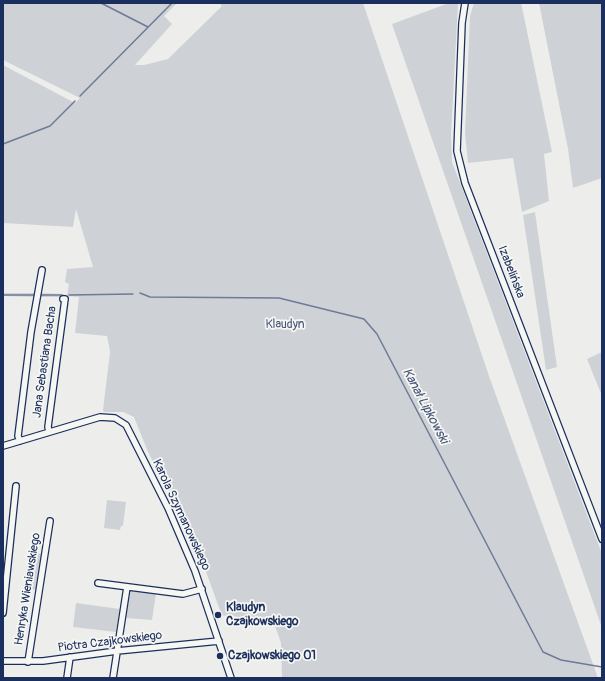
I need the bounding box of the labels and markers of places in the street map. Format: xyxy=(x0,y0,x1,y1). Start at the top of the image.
place label: Klaudyn Czajkowskiego xyxy=(226,601,299,629)
marker: Klaudyn Czajkowskiego xyxy=(213,610,223,620)
place label: Czajkowskiego 01 xyxy=(228,649,316,663)
marker: Czajkowskiego 01 xyxy=(215,651,225,661)

